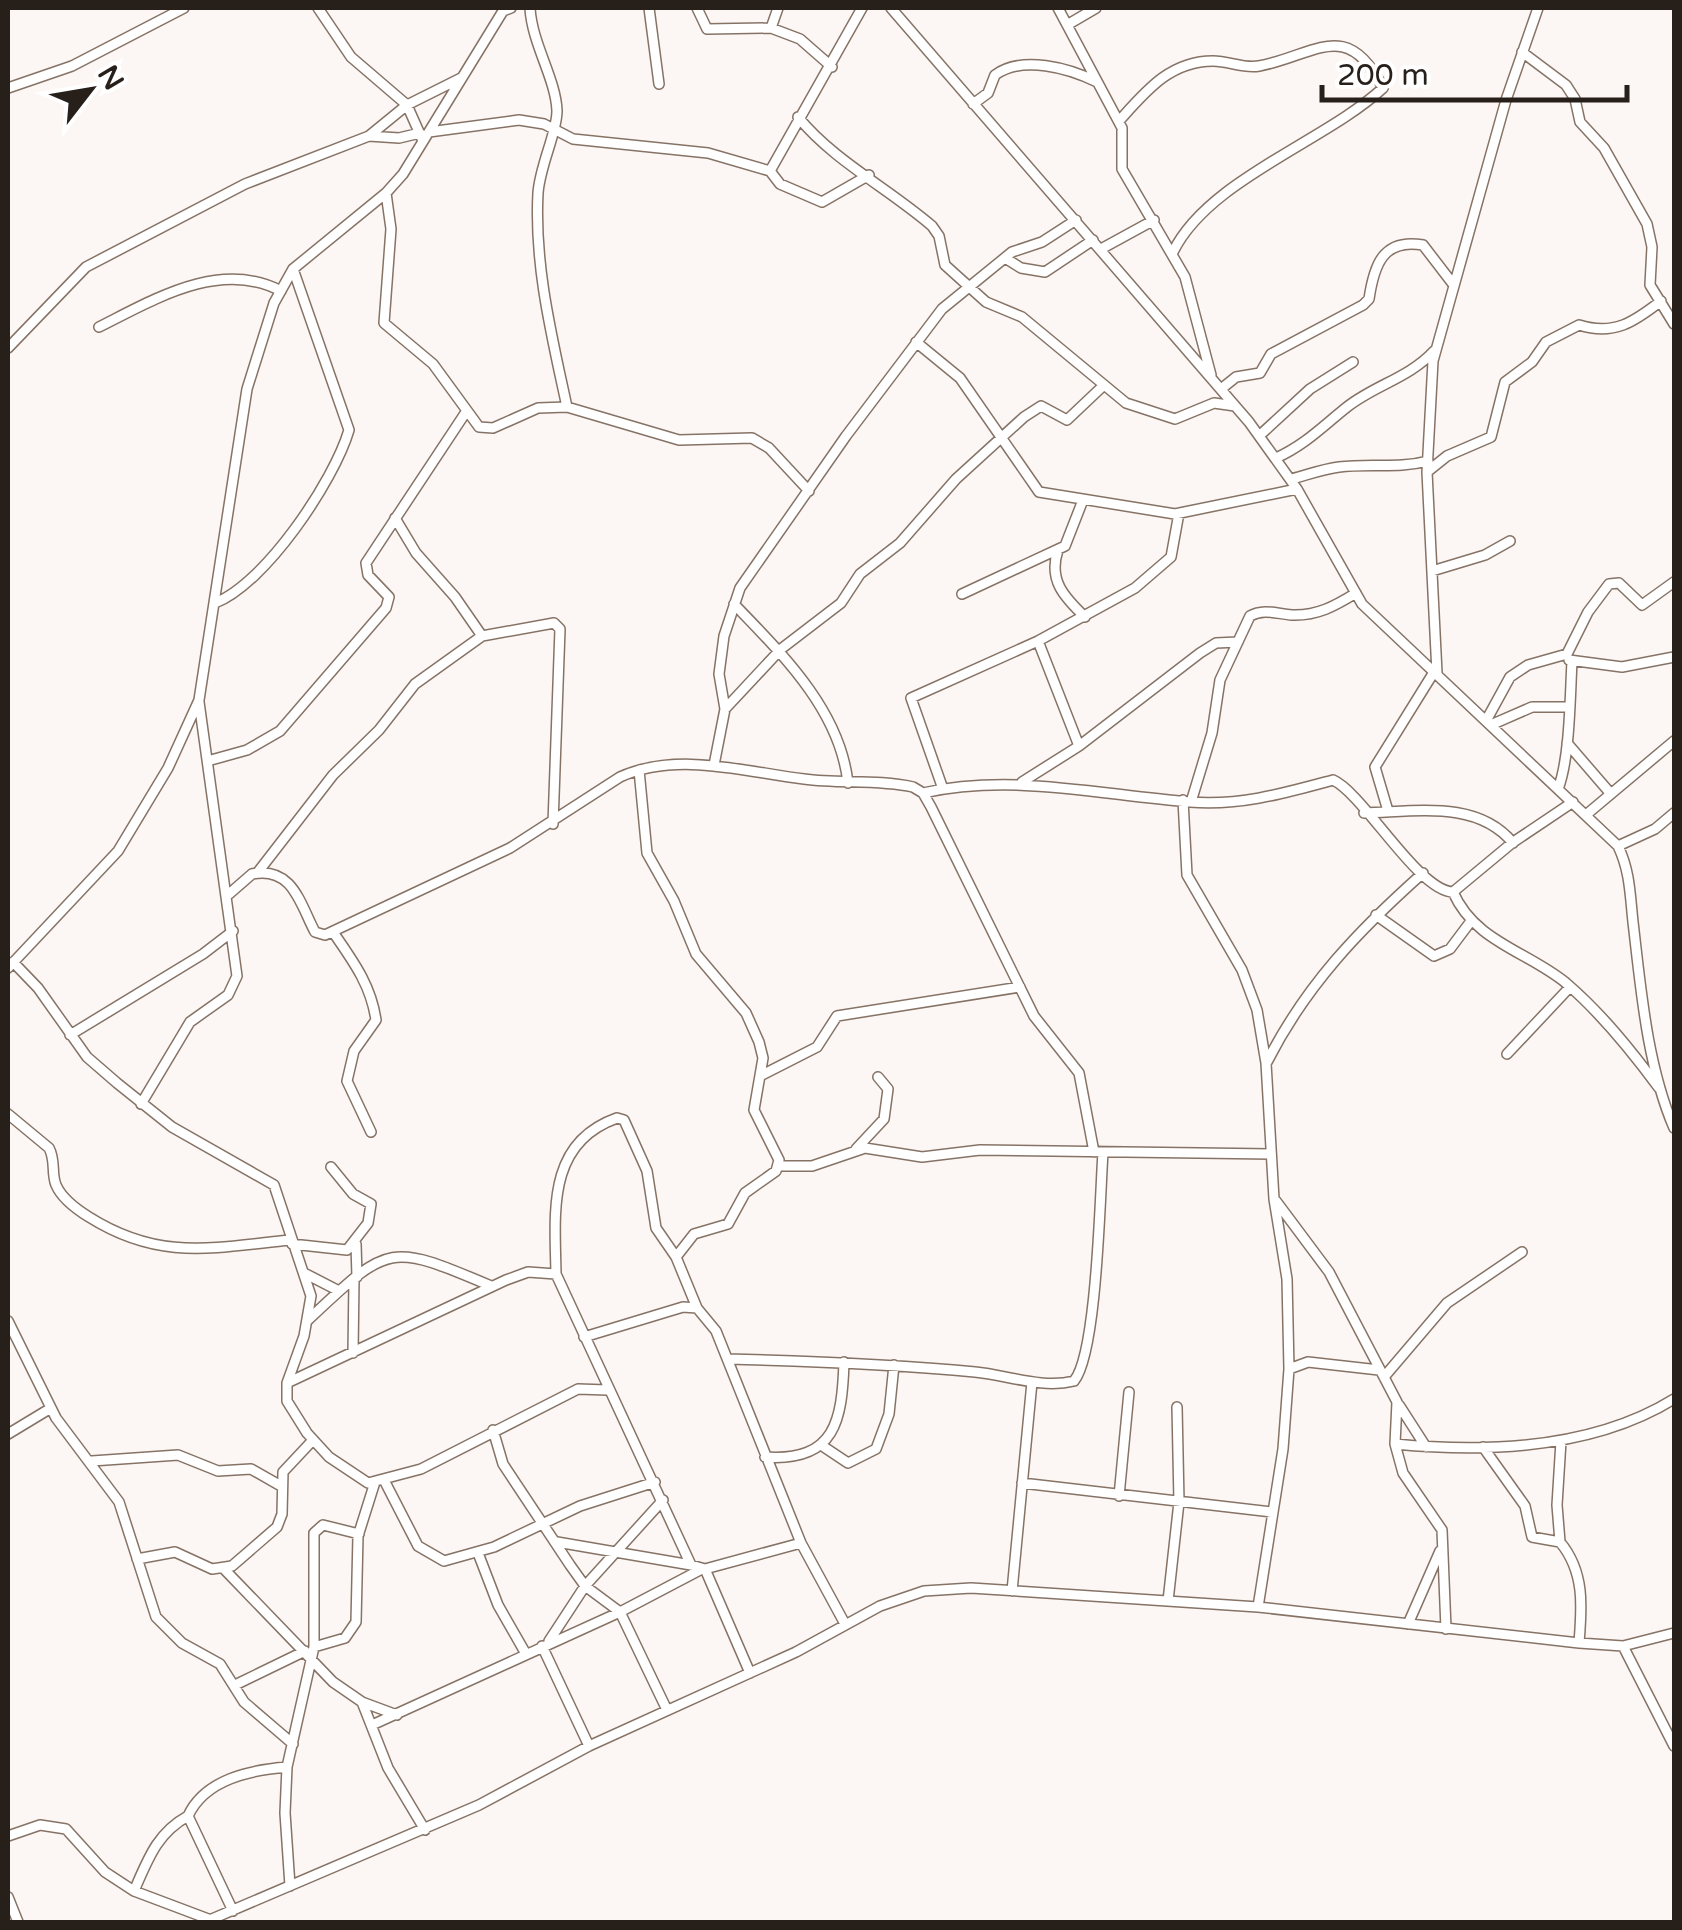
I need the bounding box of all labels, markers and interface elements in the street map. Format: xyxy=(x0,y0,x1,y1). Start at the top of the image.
north arrow xyxy=(40,40,140,140)
scale bar xyxy=(1322,40,1627,102)
text: 200 m xyxy=(1337,57,1429,94)
text: N xyxy=(90,59,131,96)

